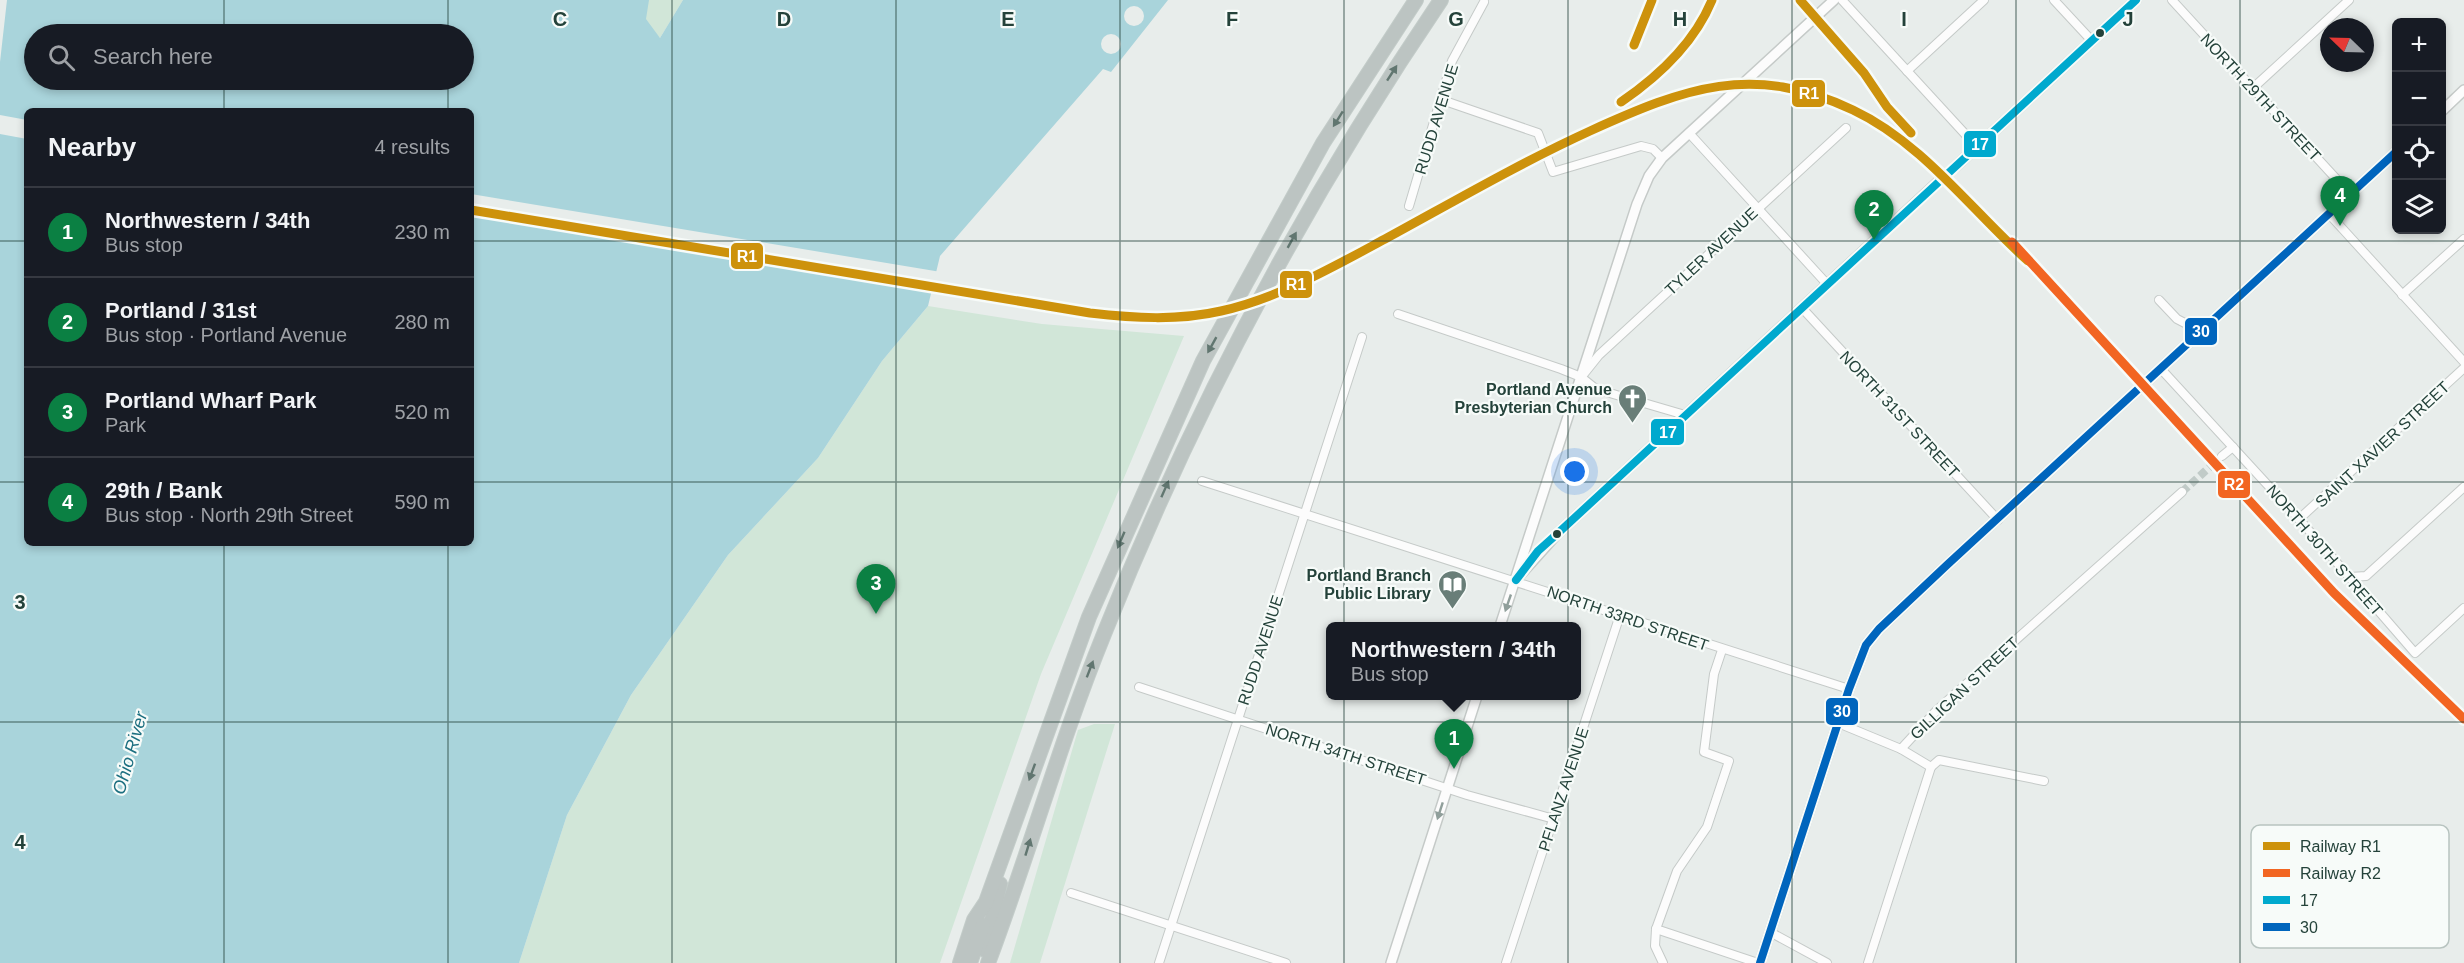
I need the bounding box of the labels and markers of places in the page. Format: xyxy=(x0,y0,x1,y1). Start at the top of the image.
unlabelled marker xyxy=(2094,27,2106,39)
pin: 4 xyxy=(2320,176,2360,226)
pin: 2 xyxy=(1854,190,1894,240)
place label: Portland Avenue Presbyterian Church xyxy=(1455,381,1612,416)
church icon: Portland Avenue Presbyterian Church xyxy=(1617,382,1649,424)
unlabelled marker xyxy=(1551,528,1563,540)
pin: 3 xyxy=(856,564,896,614)
place label: Portland Branch Public Library xyxy=(1307,567,1431,602)
library icon: Portland Branch Public Library xyxy=(1436,568,1468,610)
pin: 1 xyxy=(1434,720,1474,769)

